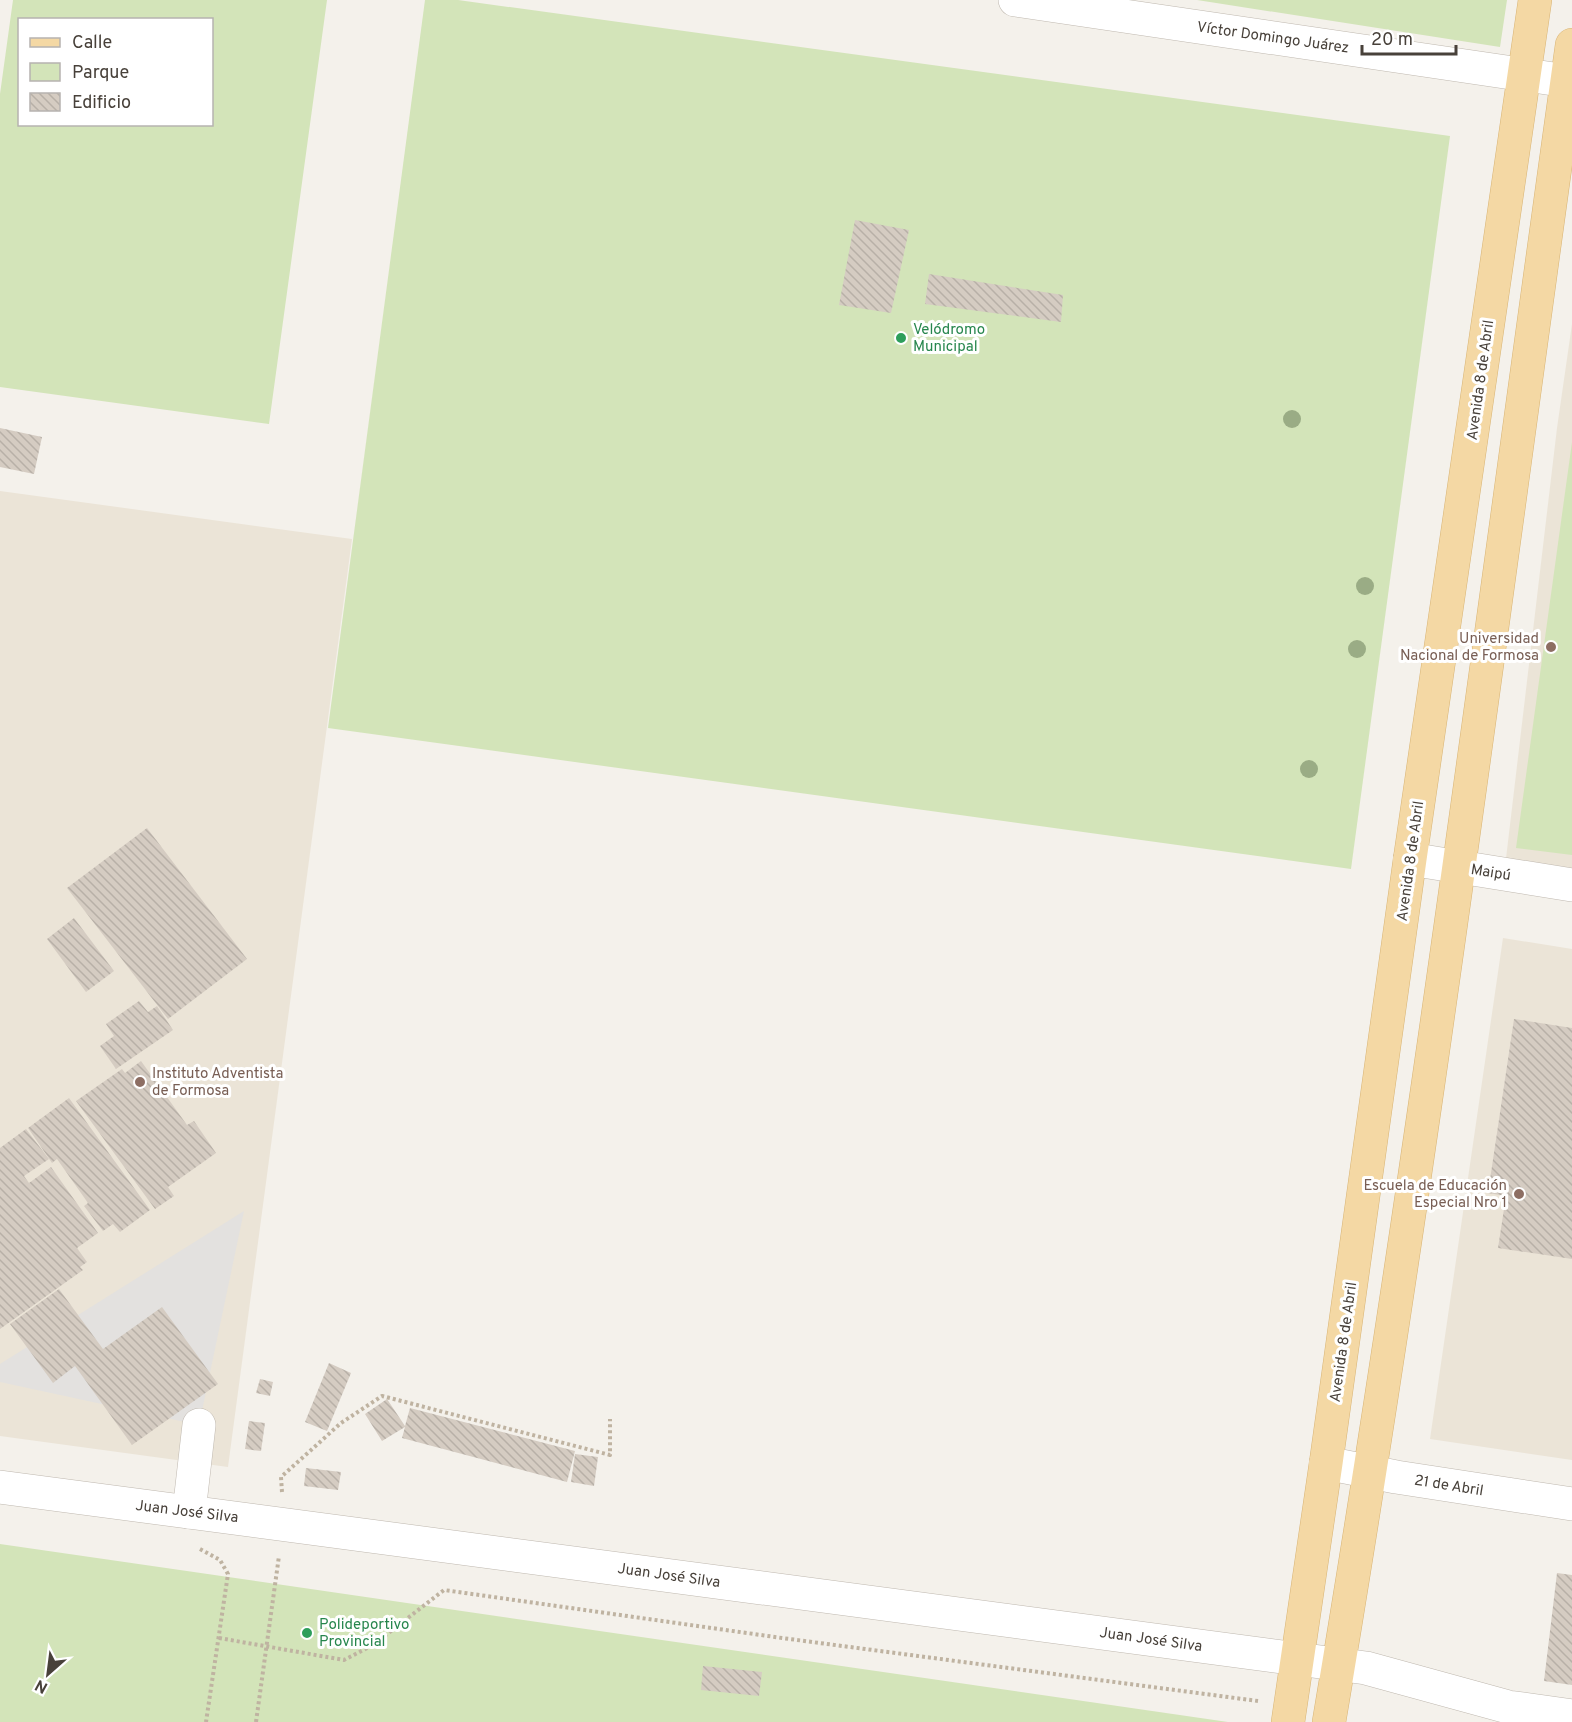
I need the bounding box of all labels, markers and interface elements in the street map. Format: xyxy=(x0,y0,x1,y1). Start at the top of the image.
legend xyxy=(18,18,213,126)
street label: Víctor Domingo Juárez xyxy=(1196,18,1350,59)
scale bar xyxy=(1362,18,1456,56)
text: 20 m xyxy=(1371,29,1413,52)
text: Calle xyxy=(72,32,112,55)
text: Parque xyxy=(72,62,129,85)
text: Edificio xyxy=(72,92,131,115)
street label: Avenida 8 de Abril xyxy=(1464,319,1499,442)
place label: Velódromo Municipal xyxy=(913,321,985,357)
marker: Velódromo Municipal xyxy=(894,331,908,345)
place label: Universidad Nacional de Formosa xyxy=(1400,630,1539,666)
marker: Universidad Nacional de Formosa xyxy=(1544,640,1558,654)
street label: Avenida 8 de Abril xyxy=(1394,800,1429,923)
street label: Maipú xyxy=(1469,861,1512,886)
place label: Instituto Adventista de Formosa xyxy=(152,1065,283,1101)
marker: Instituto Adventista de Formosa xyxy=(133,1075,147,1089)
place label: Escuela de Educación Especial Nro 1 xyxy=(1363,1177,1507,1213)
marker: Escuela de Educación Especial Nro 1 xyxy=(1512,1187,1526,1201)
street label: Avenida 8 de Abril xyxy=(1327,1281,1362,1404)
street label: 21 de Abril xyxy=(1413,1472,1485,1501)
street label: Juan José Silva xyxy=(134,1497,239,1528)
street label: Juan José Silva xyxy=(616,1560,721,1593)
place label: Polideportivo Provincial xyxy=(319,1616,409,1652)
street label: Juan José Silva xyxy=(1098,1624,1203,1657)
marker: Polideportivo Provincial xyxy=(300,1626,314,1640)
north arrow xyxy=(18,1644,78,1704)
text: N xyxy=(32,1674,52,1697)

